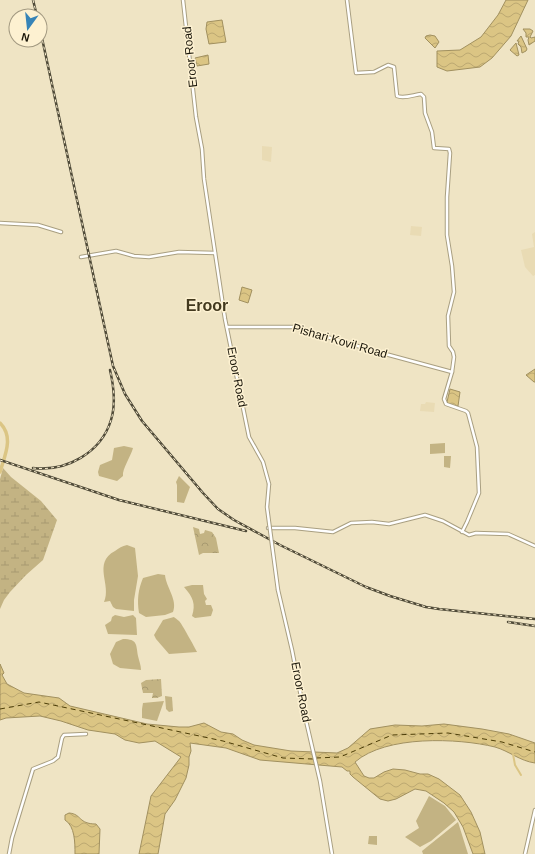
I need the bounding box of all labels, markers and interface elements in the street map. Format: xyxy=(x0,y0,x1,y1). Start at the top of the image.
north arrow xyxy=(8,8,48,48)
street label: Eroor Road xyxy=(180,26,200,88)
text: N xyxy=(20,31,31,44)
district label: Eroor xyxy=(186,297,228,314)
street label: Pishari Kovil Road xyxy=(291,321,389,361)
street label: Eroor Road xyxy=(224,346,250,408)
street label: Eroor Road xyxy=(288,661,314,723)

